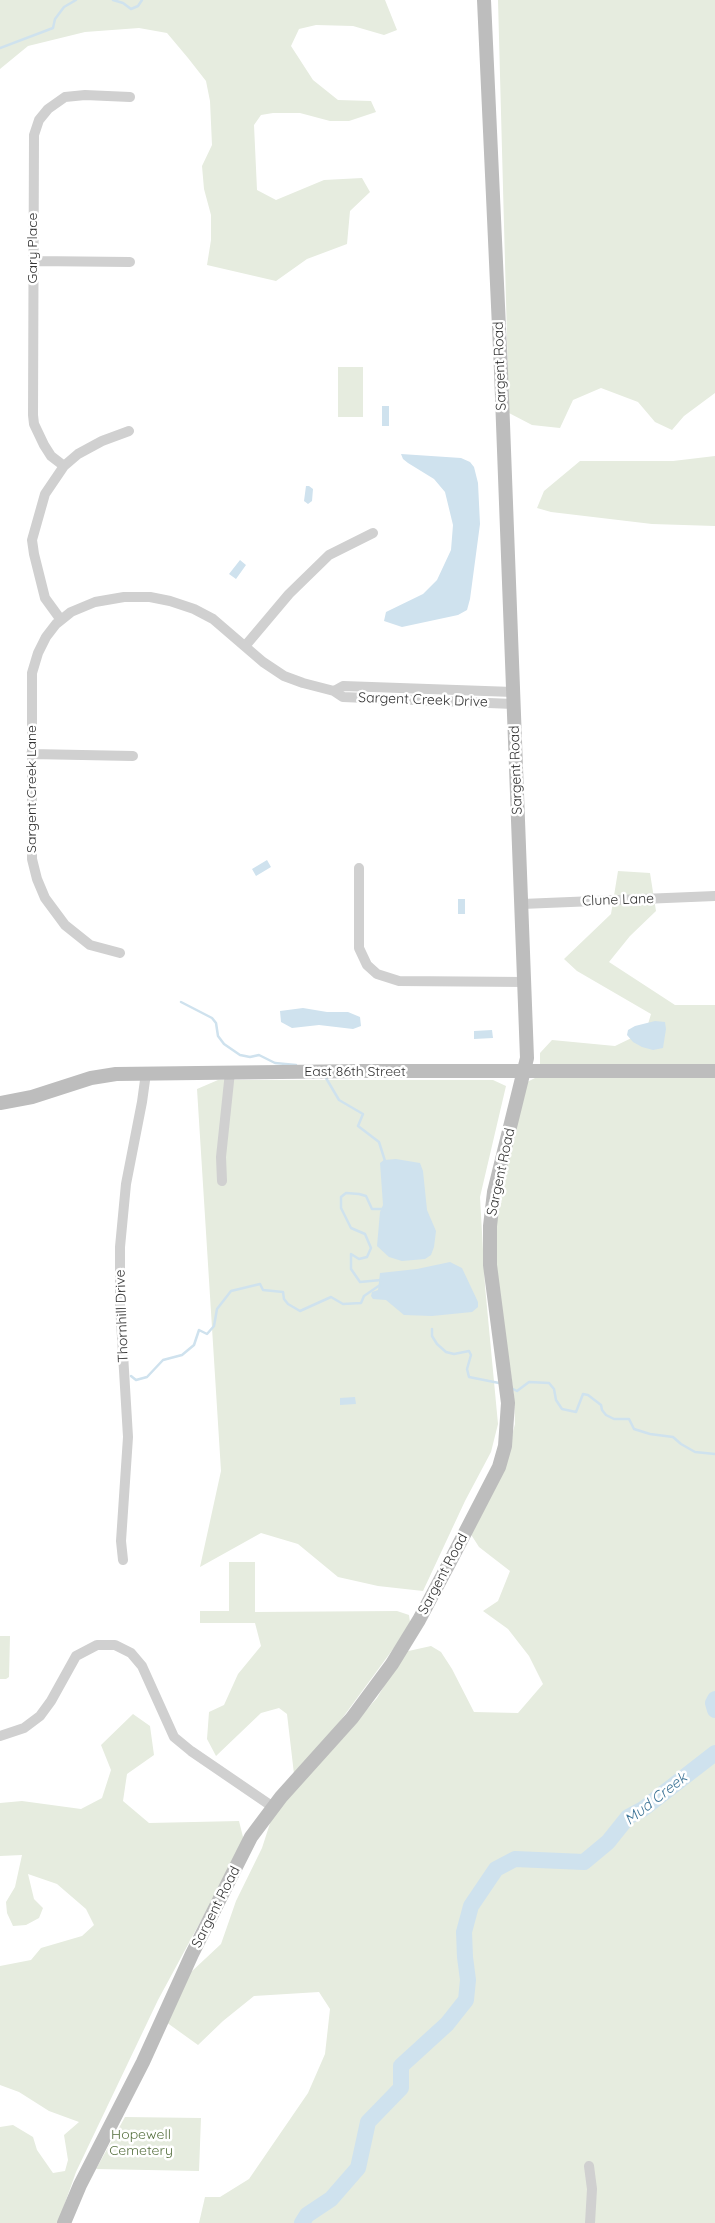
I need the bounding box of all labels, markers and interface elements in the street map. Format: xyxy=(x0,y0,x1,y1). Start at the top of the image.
street label: Gary Place xyxy=(25,213,41,283)
street label: Sargent Road xyxy=(490,321,510,411)
street label: Sargent Creek Drive xyxy=(358,689,488,711)
street label: Sargent Creek Lane xyxy=(24,725,40,853)
street label: Sargent Road xyxy=(506,725,526,815)
street label: Clune Lane xyxy=(582,890,654,910)
street label: East 86th Street xyxy=(304,1064,406,1080)
street label: Sargent Road xyxy=(484,1127,518,1217)
street label: Thornhill Drive xyxy=(112,1269,132,1363)
street label: Sargent Road xyxy=(415,1531,471,1617)
water label: Mud Creek xyxy=(621,1769,691,1829)
street label: Sargent Road xyxy=(188,1863,244,1951)
park label: Hopewell Cemetery xyxy=(109,2127,173,2160)

